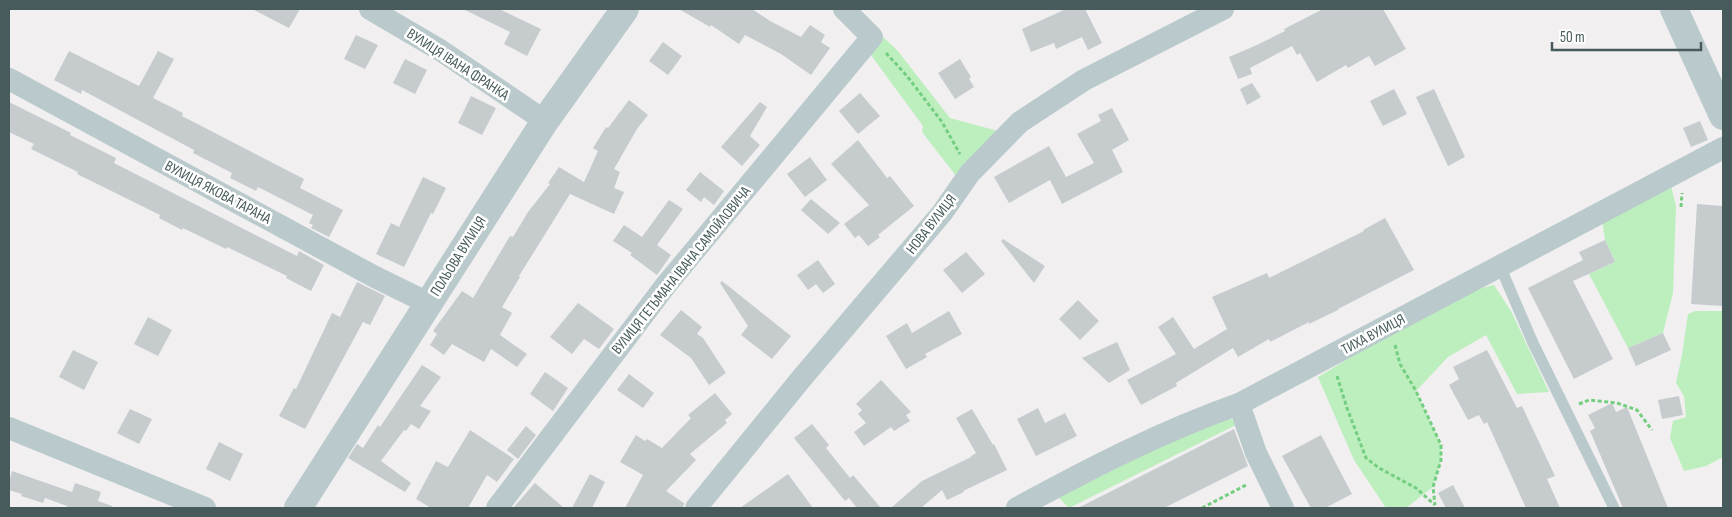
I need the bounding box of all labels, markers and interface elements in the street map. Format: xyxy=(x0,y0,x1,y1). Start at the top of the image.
scale bar xyxy=(1552,20,1701,52)
street label: ВУЛИЦЯ ІВАНА ФРАНКА xyxy=(403,24,513,105)
text: 50 m xyxy=(1560,28,1585,47)
street label: ВУЛИЦЯ ЯКОВА ТАРАНА xyxy=(161,156,275,229)
street label: ВУЛИЦЯ ГЕТЬМАНА ІВАНА САМОЙЛОВИЧА xyxy=(608,182,755,358)
street label: НОВА ВУЛИЦЯ xyxy=(902,190,961,258)
street label: ПОЛЬОВА ВУЛИЦЯ xyxy=(426,213,491,300)
street label: ТИХА ВУЛИЦЯ xyxy=(1338,310,1408,359)

